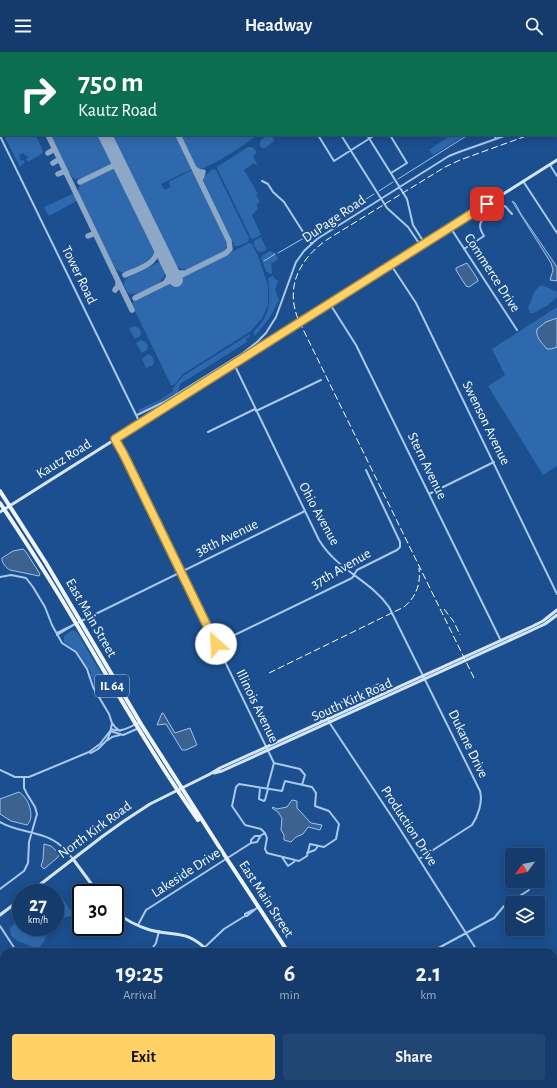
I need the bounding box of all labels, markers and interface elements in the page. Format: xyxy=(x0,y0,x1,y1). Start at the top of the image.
icon: menu xyxy=(12,15,34,37)
icon: search xyxy=(523,15,545,37)
text: Headway xyxy=(245,17,312,35)
icon: right xyxy=(12,68,64,120)
text: 750 m xyxy=(78,69,144,97)
text: Kautz Road xyxy=(78,102,157,120)
pin xyxy=(470,187,504,221)
street label: DuPage Road xyxy=(300,193,368,245)
icon: arrive xyxy=(476,193,498,215)
street label: Commerce Drive xyxy=(462,231,522,315)
street label: Tower Road xyxy=(59,244,99,306)
street label: Swenson Avenue xyxy=(460,379,512,467)
street label: Stern Avenue xyxy=(405,430,449,502)
street label: Kautz Road xyxy=(34,437,94,481)
street label: Ohio Avenue xyxy=(296,480,342,548)
street label: 38th Avenue xyxy=(194,517,260,559)
street label: 37th Avenue xyxy=(309,546,373,592)
street label: East Main Street xyxy=(63,576,119,660)
position arrow xyxy=(195,623,237,665)
street label: Illinois Avenue xyxy=(233,667,281,745)
road number: IL 64 xyxy=(95,675,129,697)
street label: South Kirk Road xyxy=(310,676,394,724)
street label: Dukane Drive xyxy=(446,708,490,780)
street label: Production Drive xyxy=(378,784,440,868)
street label: North Kirk Road xyxy=(56,799,134,861)
street label: Lakeside Drive xyxy=(149,846,223,900)
north arrow xyxy=(505,848,545,888)
map controls xyxy=(505,848,545,936)
street label: East Main Street xyxy=(236,858,296,940)
speed limit sign: 30 xyxy=(72,884,124,936)
text: 27 xyxy=(29,895,47,915)
button: layers xyxy=(505,896,545,936)
text: km/h xyxy=(28,915,48,925)
text: 19:25 xyxy=(116,962,163,986)
text: 6 xyxy=(284,962,295,986)
text: 2.1 xyxy=(416,962,441,986)
text: Arrival xyxy=(123,989,156,1002)
text: min xyxy=(279,989,300,1002)
text: km xyxy=(420,989,436,1002)
button: Exit xyxy=(12,1034,275,1080)
button: Share xyxy=(283,1034,545,1080)

